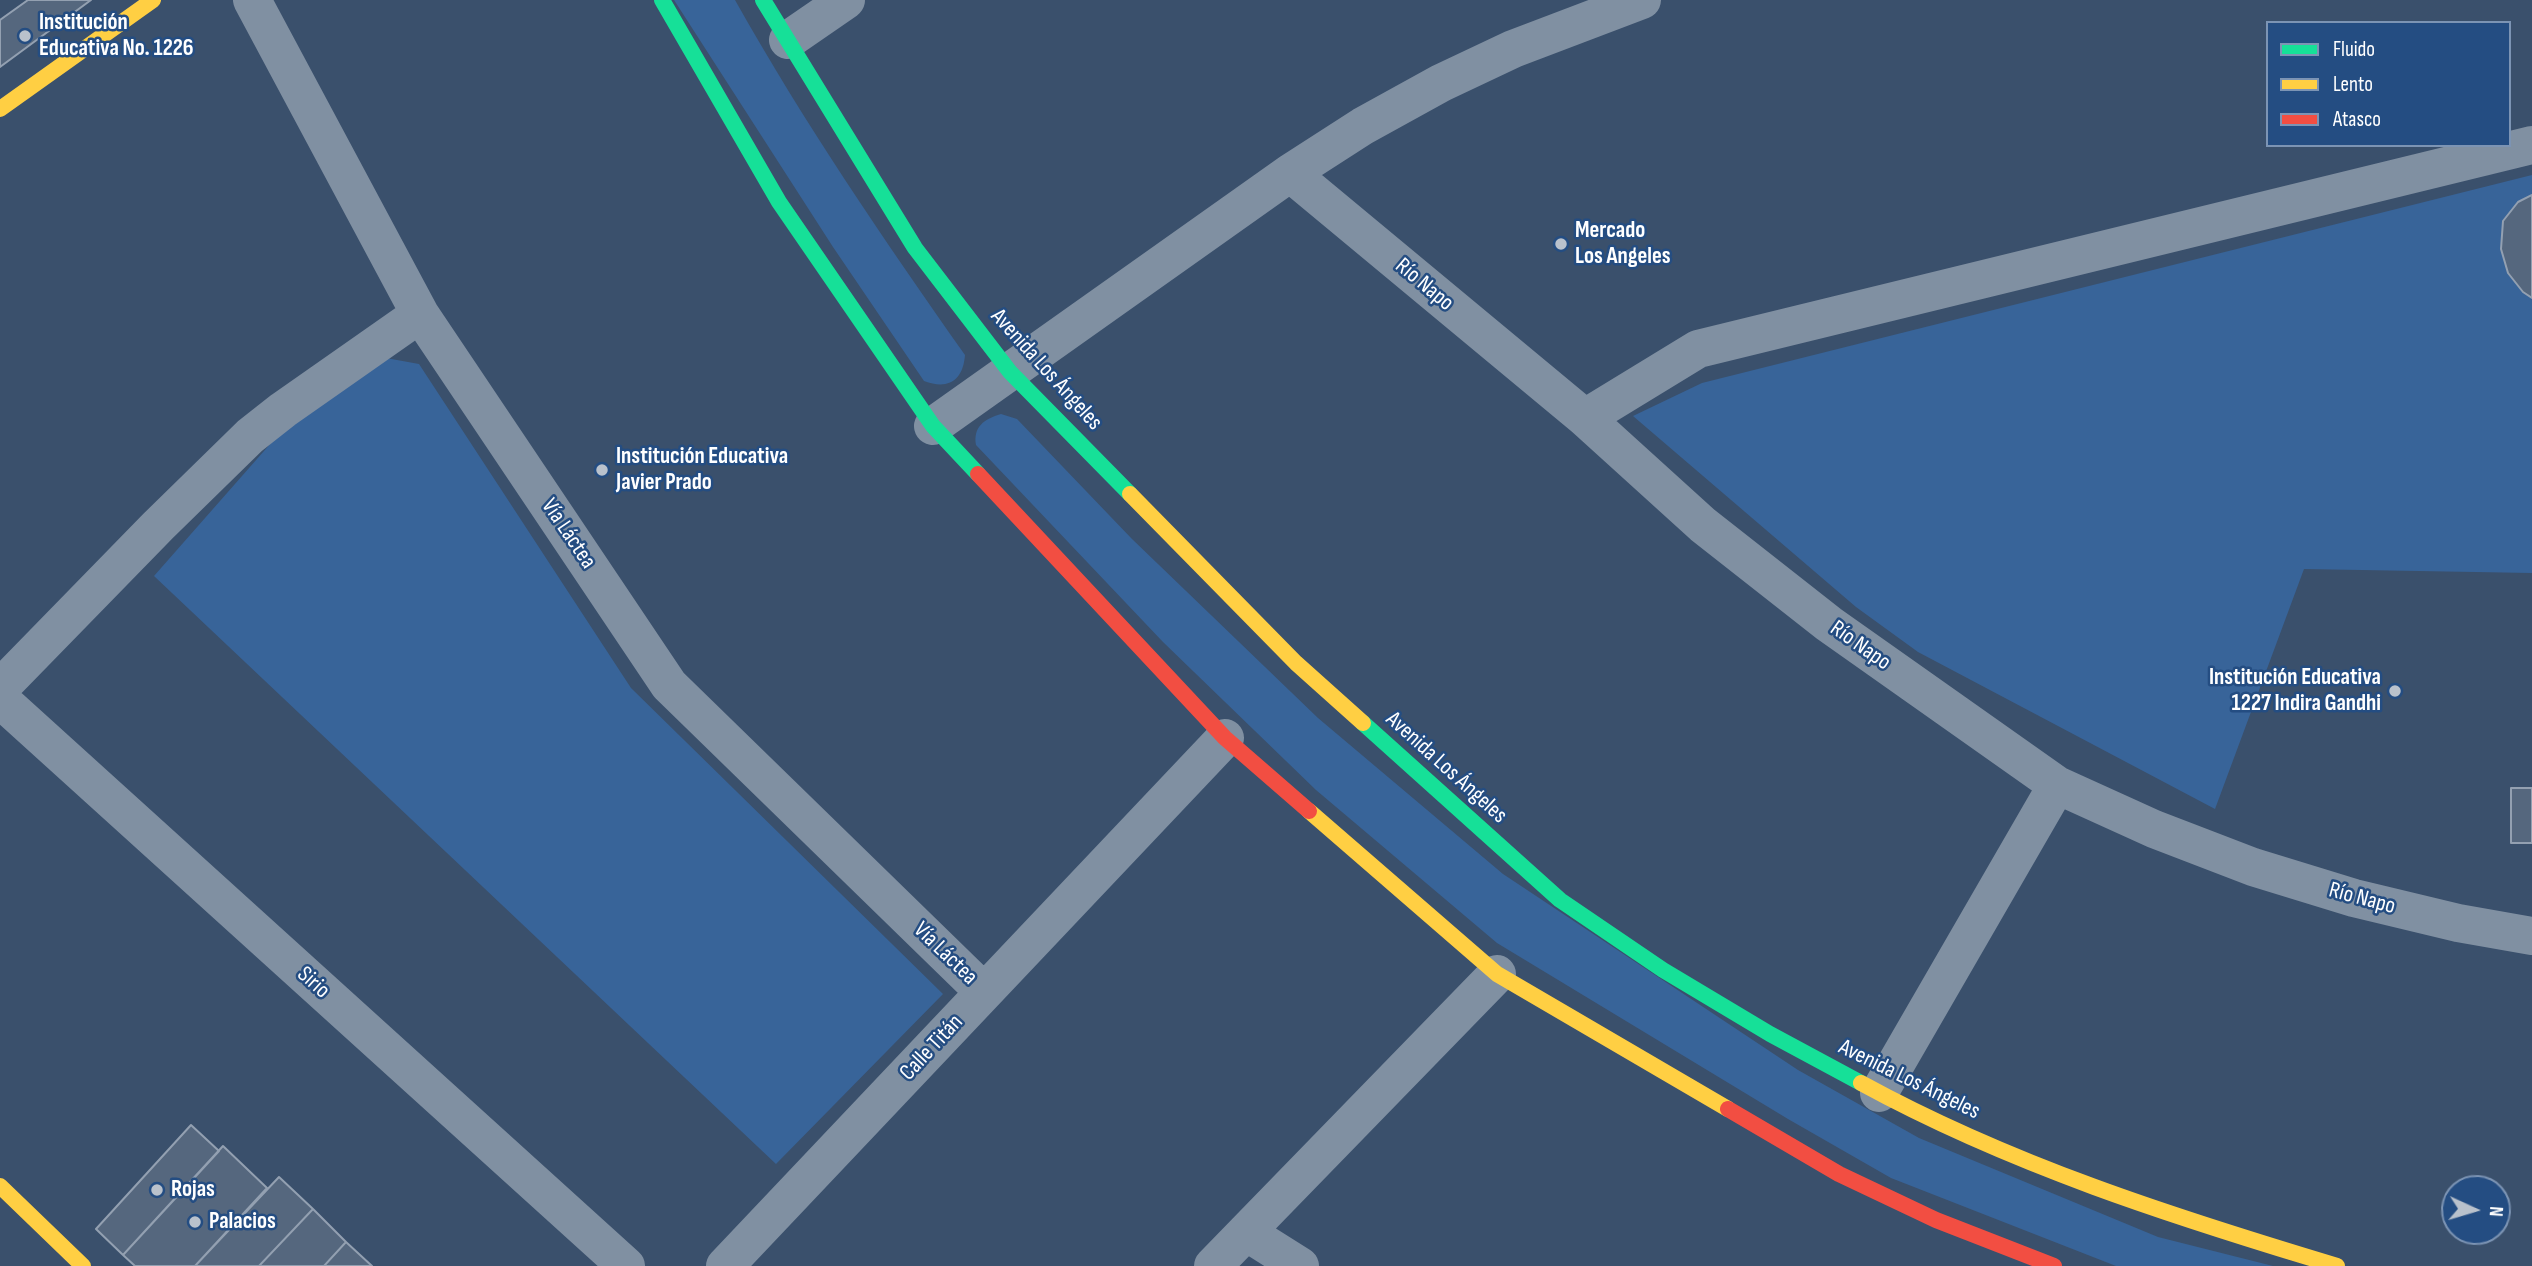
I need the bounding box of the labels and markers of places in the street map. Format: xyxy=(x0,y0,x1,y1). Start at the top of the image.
place label: Institución Educativa No. 1226 xyxy=(39,9,194,63)
marker: Institución Educativa No. 1226 xyxy=(17,28,33,44)
place label: Mercado Los Angeles xyxy=(1575,217,1671,271)
marker: Mercado Los Angeles xyxy=(1553,236,1569,252)
place label: Institución Educativa Javier Prado xyxy=(616,443,788,497)
marker: Institución Educativa Javier Prado xyxy=(594,462,610,478)
place label: Institución Educativa 1227 Indira Gandhi xyxy=(2209,664,2381,718)
marker: Institución Educativa 1227 Indira Gandhi xyxy=(2387,683,2403,699)
place label: Rojas xyxy=(171,1176,215,1204)
marker: Rojas xyxy=(149,1182,165,1198)
place label: Palacios xyxy=(209,1208,276,1236)
marker: Palacios xyxy=(187,1214,203,1230)

